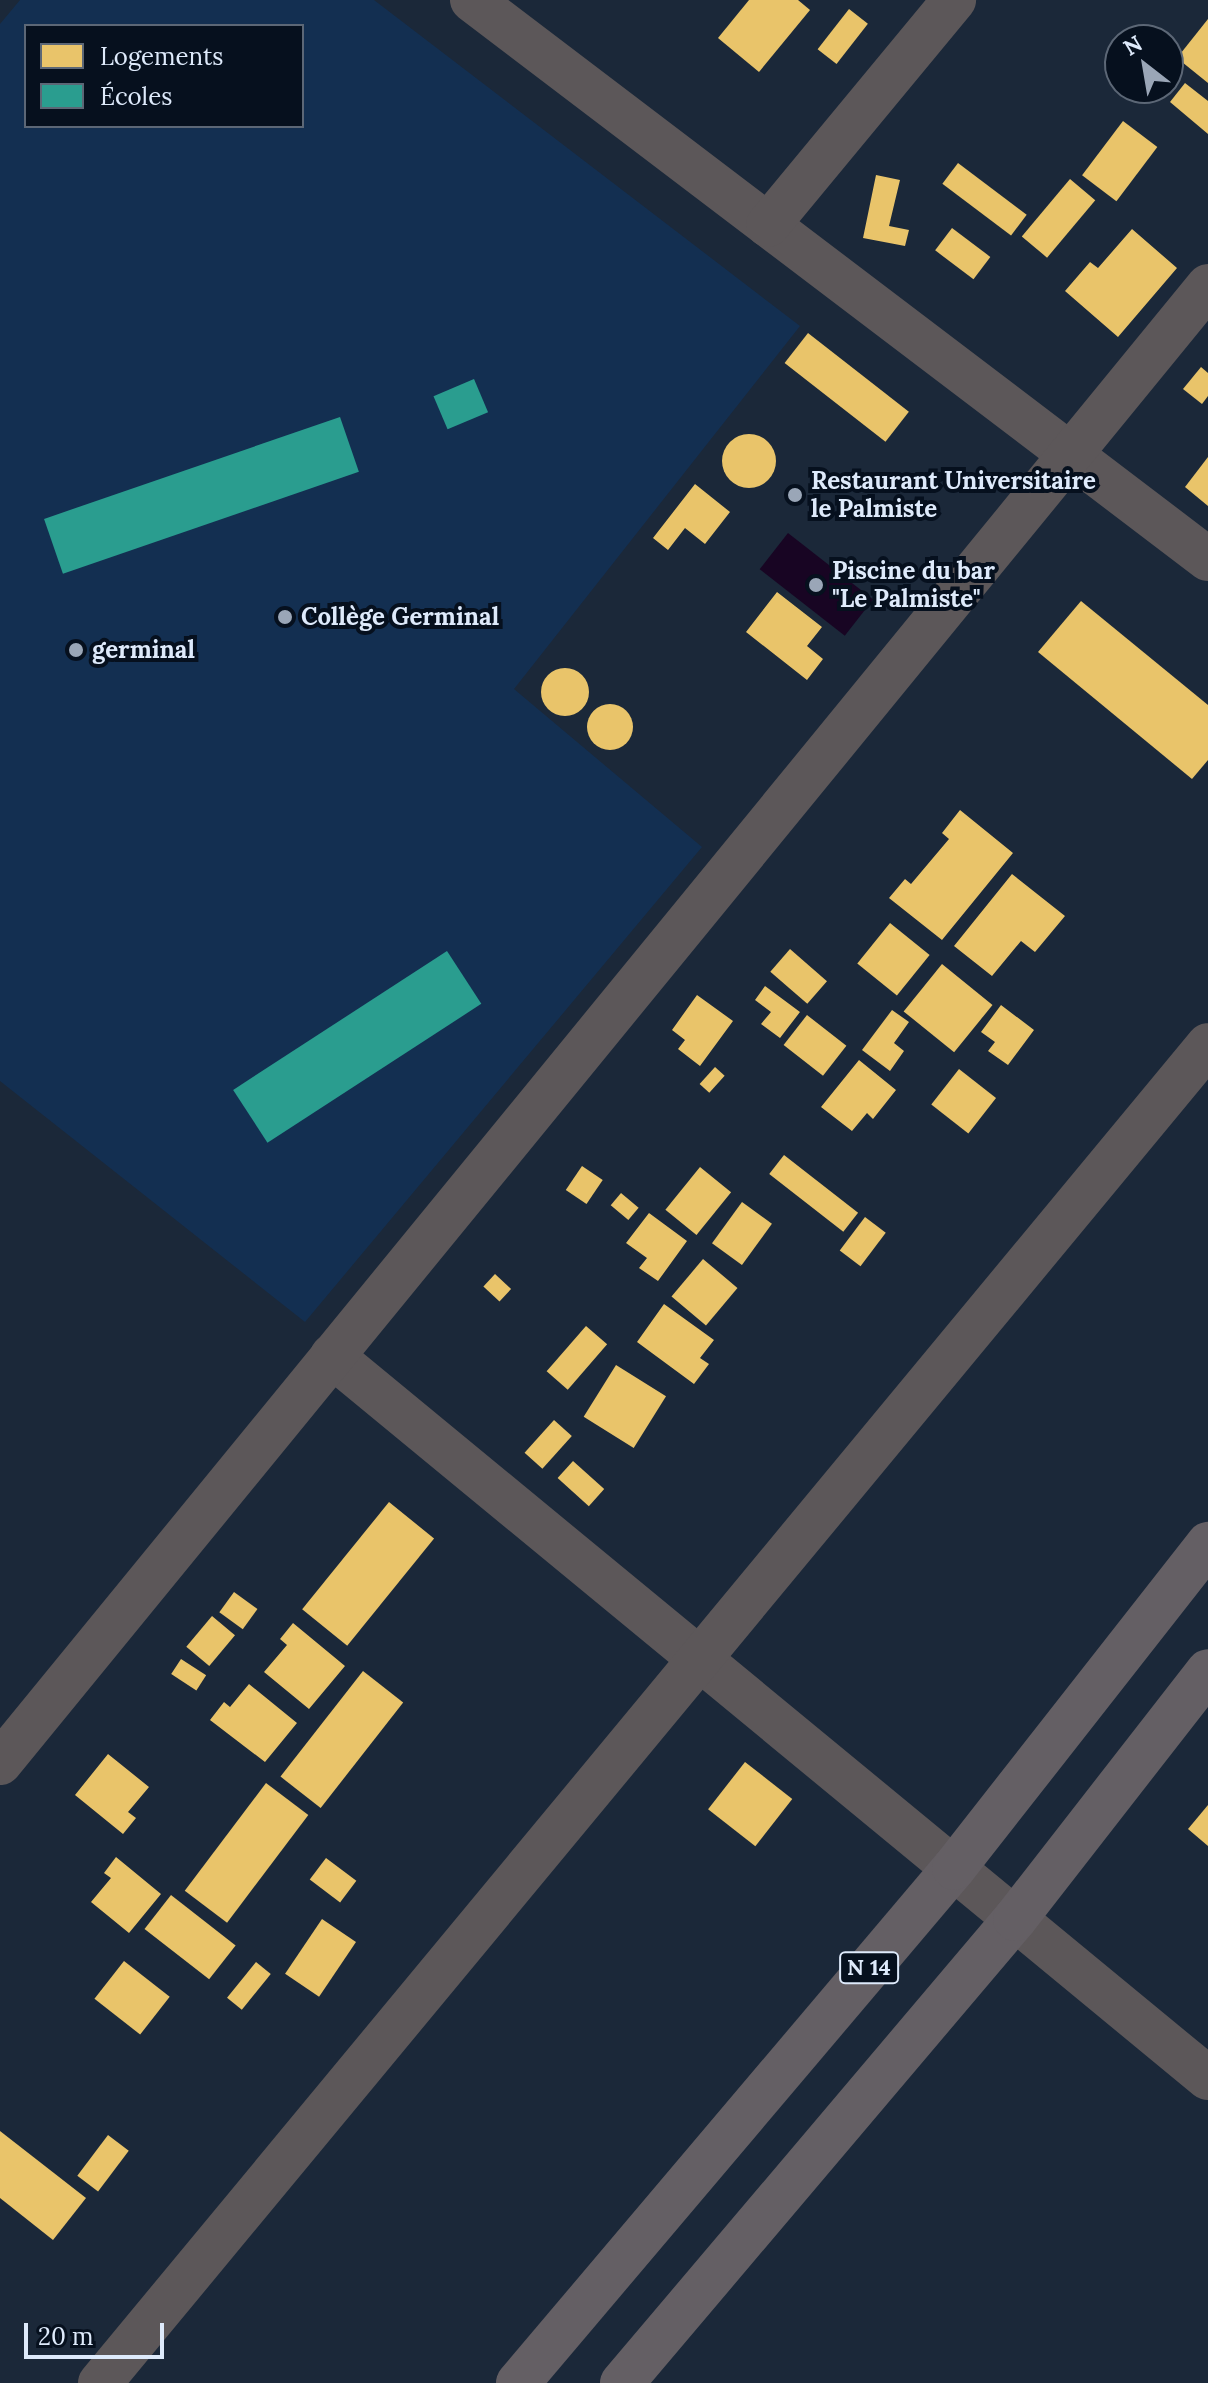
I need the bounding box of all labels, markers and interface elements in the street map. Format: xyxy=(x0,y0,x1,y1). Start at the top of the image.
legend xyxy=(24,24,304,128)
north arrow xyxy=(1104,24,1184,104)
text: N xyxy=(1118,29,1147,62)
text: Logements xyxy=(100,41,223,72)
text: Écoles xyxy=(100,81,172,112)
place label: Restaurant Universitaire le Palmiste xyxy=(811,467,1096,523)
marker: Restaurant Universitaire le Palmiste xyxy=(786,486,804,504)
place label: Piscine du bar "Le Palmiste" xyxy=(832,557,995,613)
marker: Piscine du bar "Le Palmiste" xyxy=(807,576,825,594)
place label: Collège Germinal xyxy=(301,603,499,631)
marker: Collège Germinal xyxy=(276,608,294,626)
place label: germinal xyxy=(92,636,195,664)
marker: germinal xyxy=(67,641,85,659)
road number: N 14 xyxy=(839,1950,899,1986)
scale bar xyxy=(28,2307,168,2357)
text: 20 m xyxy=(38,2321,94,2352)

